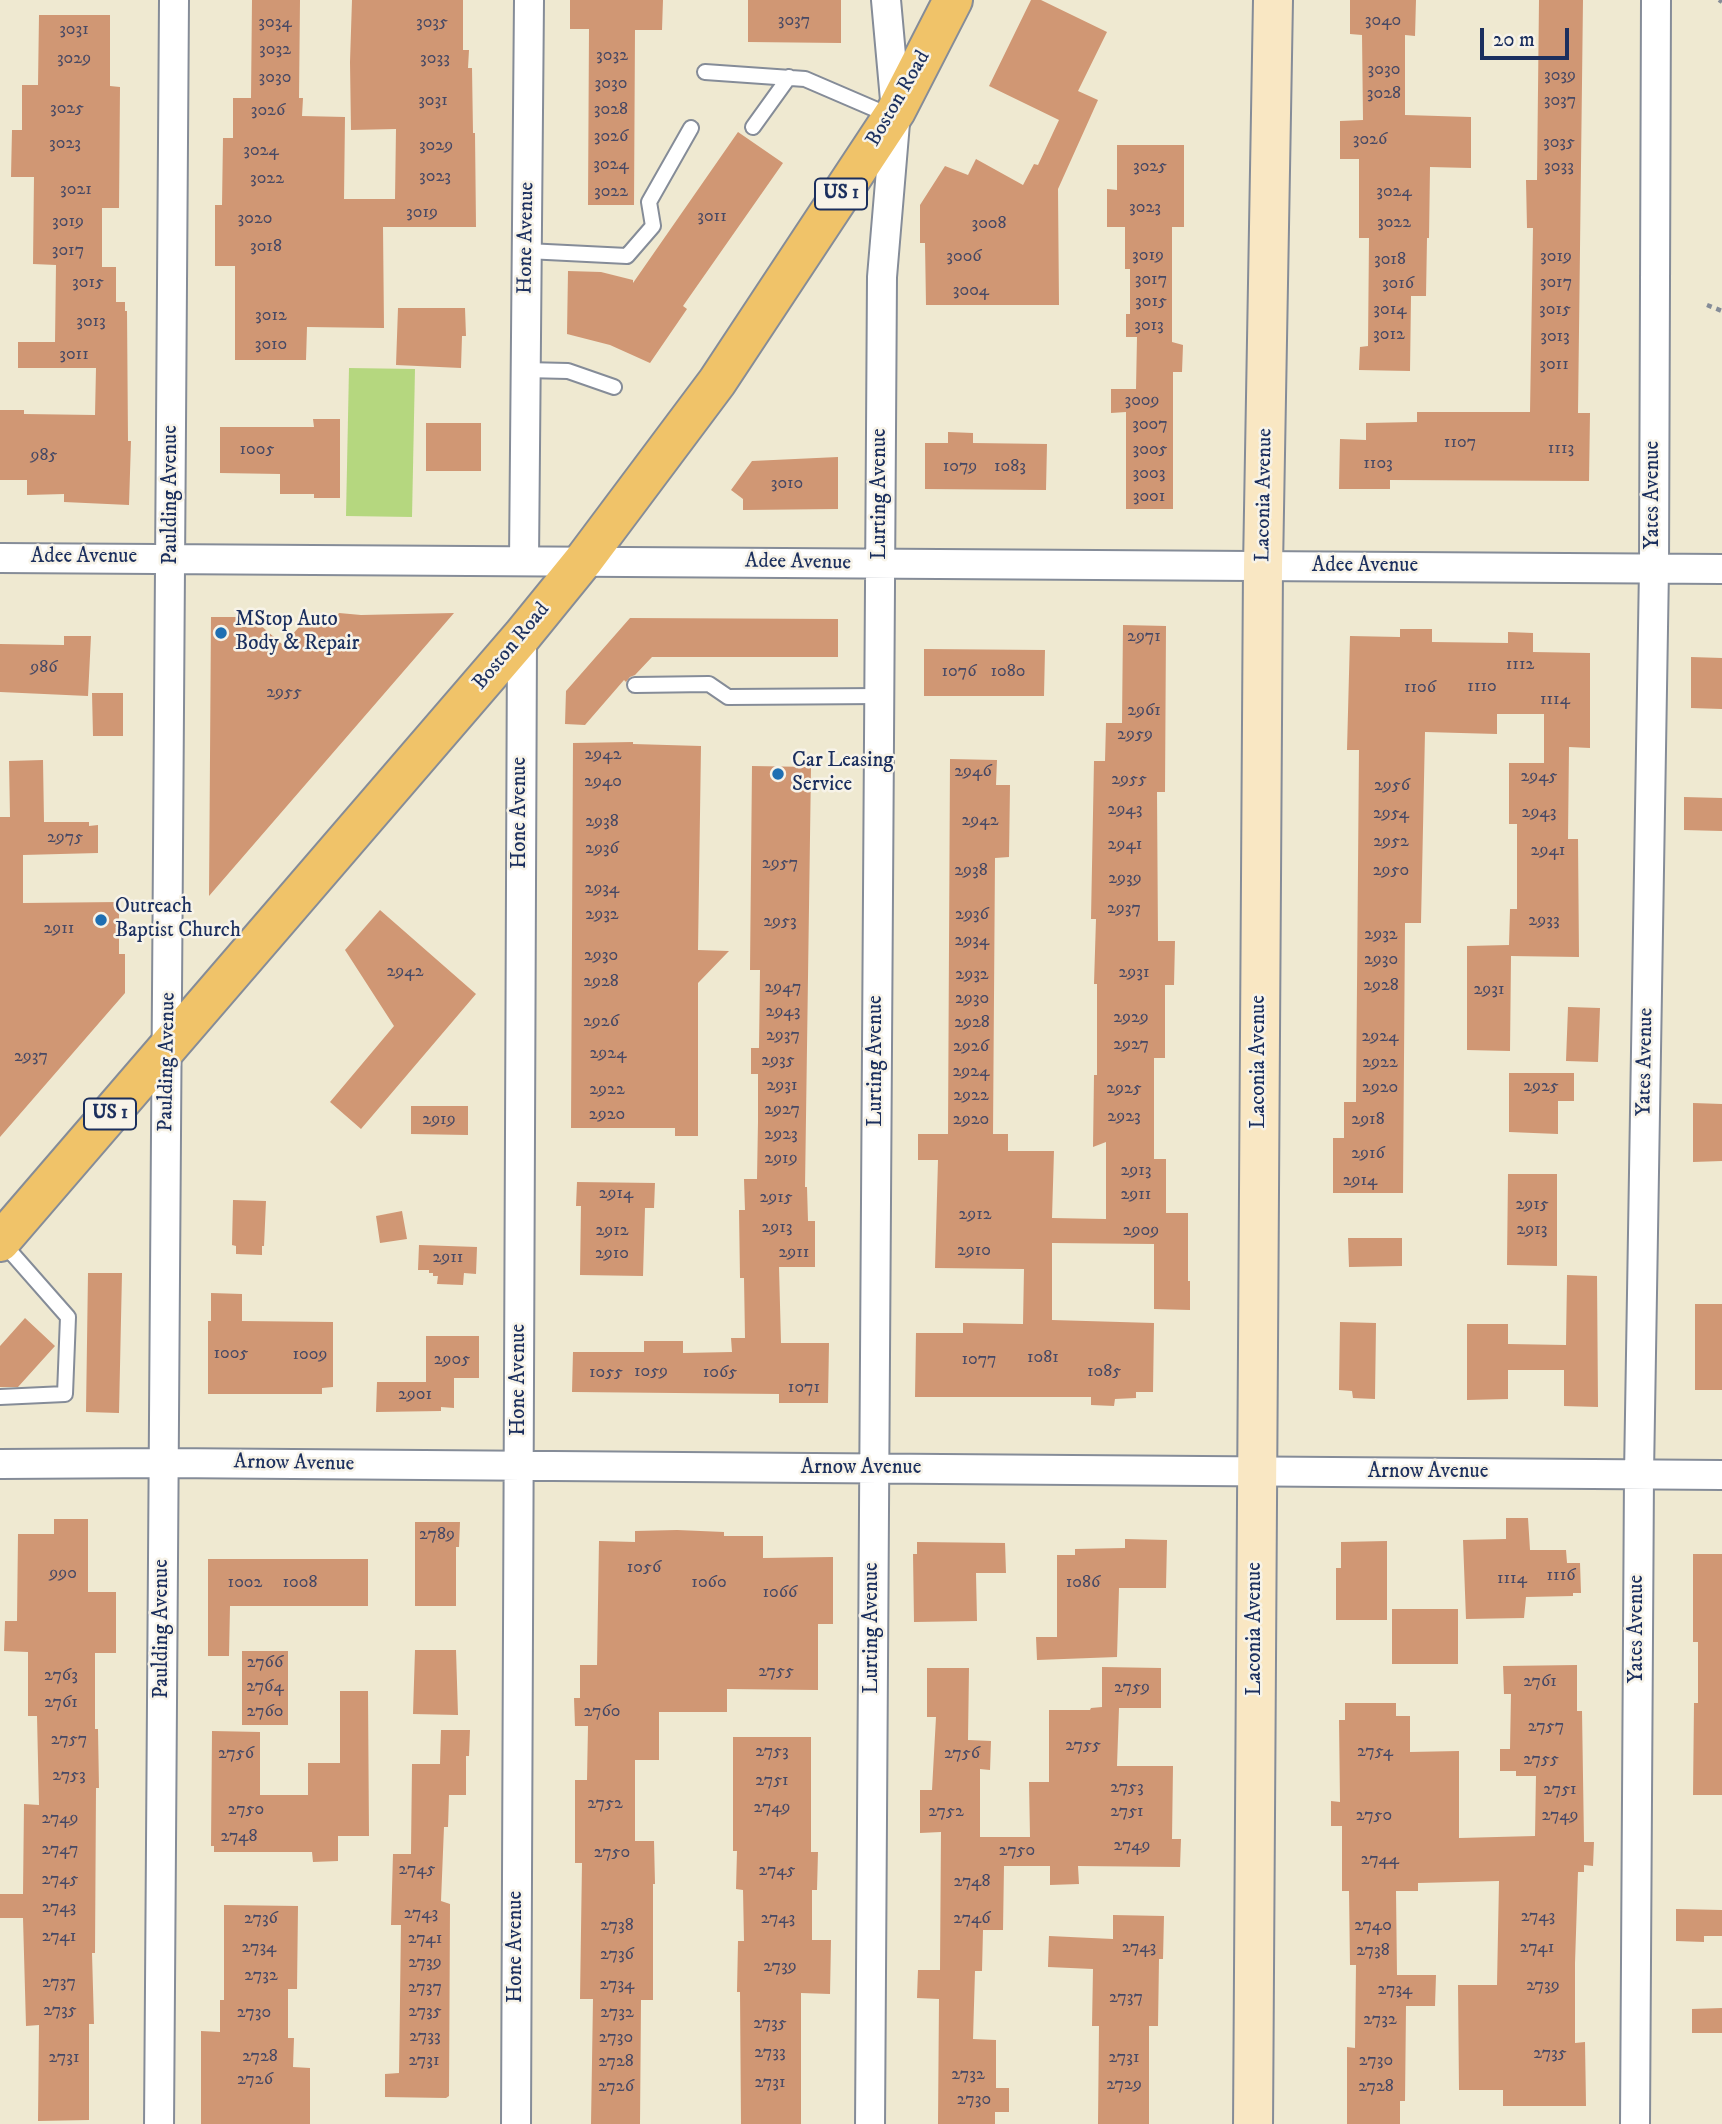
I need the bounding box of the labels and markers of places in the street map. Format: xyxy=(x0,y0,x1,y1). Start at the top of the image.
place label: MStop Auto Body & Repair xyxy=(235,608,359,658)
marker: MStop Auto Body & Repair xyxy=(213,625,229,641)
place label: Car Leasing Service xyxy=(792,749,894,799)
marker: Car Leasing Service xyxy=(770,766,786,782)
place label: Outreach Baptist Church xyxy=(115,895,241,945)
marker: Outreach Baptist Church xyxy=(93,912,109,928)

